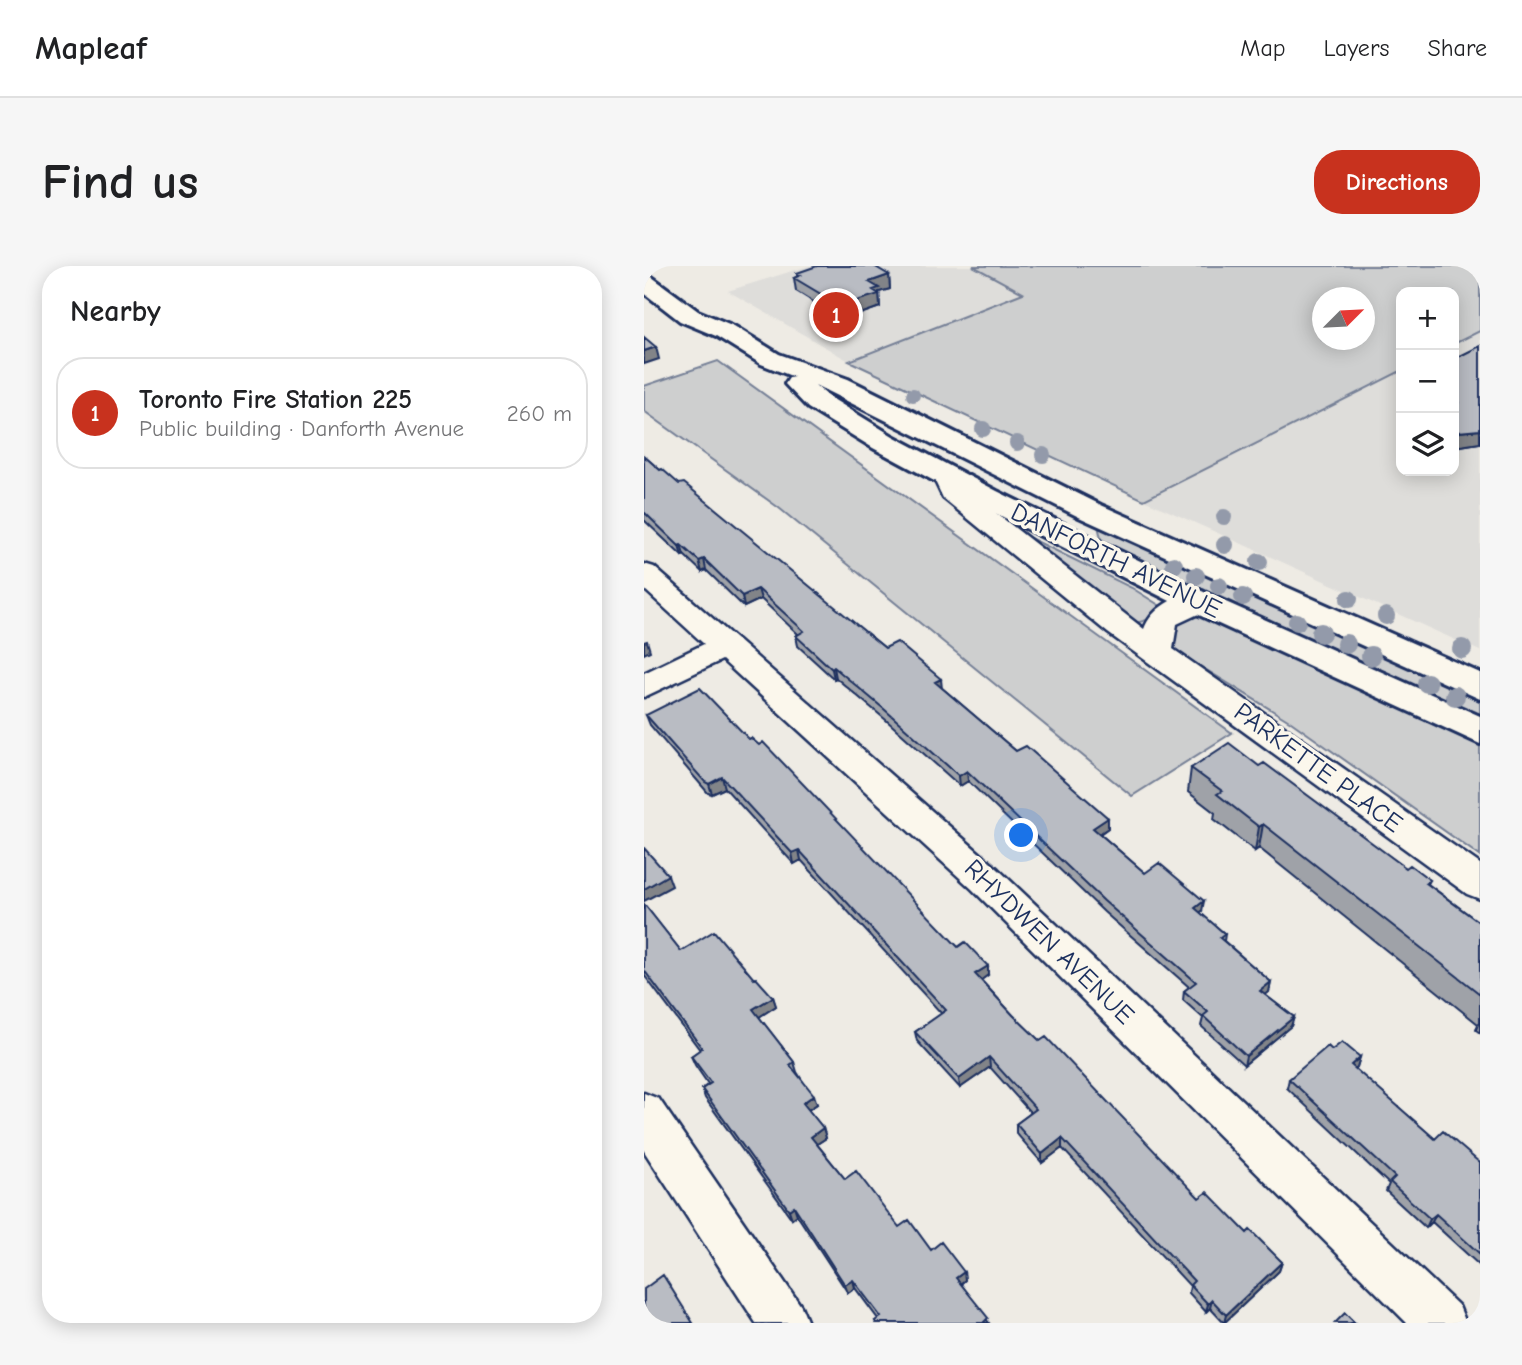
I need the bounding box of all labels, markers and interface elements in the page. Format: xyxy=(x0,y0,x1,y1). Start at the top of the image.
text: Mapleaf xyxy=(35,29,147,67)
text: Map xyxy=(1240,34,1286,62)
text: Layers xyxy=(1324,34,1389,62)
text: Share xyxy=(1427,34,1487,62)
button: Directions xyxy=(1314,150,1480,214)
text: Find us xyxy=(42,154,198,210)
north arrow xyxy=(1312,287,1375,350)
map controls xyxy=(1396,287,1459,476)
button: + xyxy=(1396,287,1459,350)
pin: 1 xyxy=(813,289,859,341)
text: Nearby xyxy=(70,294,161,329)
button: − xyxy=(1396,350,1459,413)
text: Toronto Fire Station 225 xyxy=(139,385,412,415)
text: 1 xyxy=(90,400,100,427)
text: 260 m xyxy=(507,400,572,427)
button: layers xyxy=(1396,413,1459,476)
text: Public building · Danforth Avenue xyxy=(139,415,464,442)
street label: DANFORTH AVENUE xyxy=(1006,497,1226,625)
street label: PARKETTE PLACE xyxy=(1228,697,1408,839)
your location xyxy=(1004,818,1038,852)
street label: RHYDWEN AVENUE xyxy=(958,853,1140,1031)

